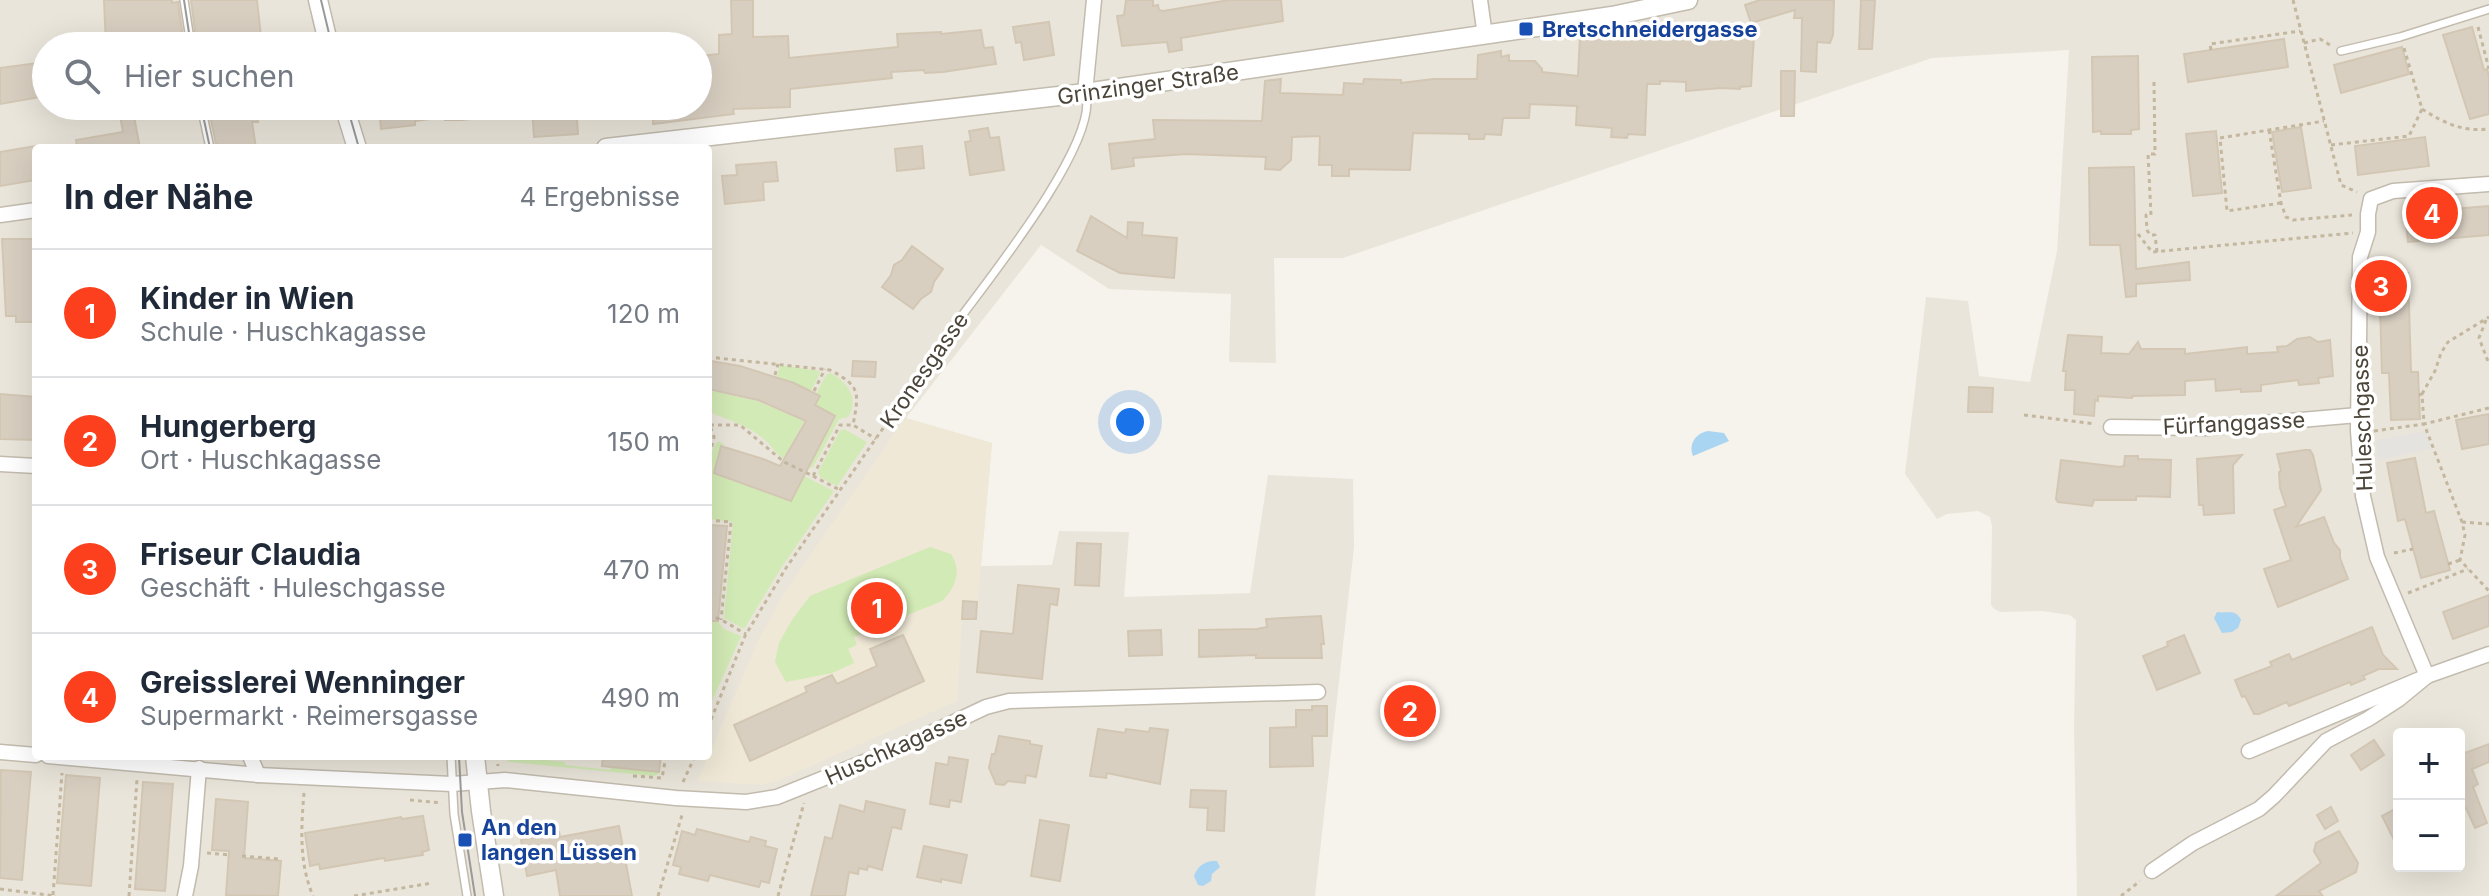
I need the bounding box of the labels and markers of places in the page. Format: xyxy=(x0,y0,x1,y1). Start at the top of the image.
place label: Bretschneidergasse xyxy=(1542,16,1758,42)
marker: Bretschneidergasse xyxy=(1517,20,1535,38)
pin: 4 xyxy=(2406,183,2458,243)
pin: 3 xyxy=(2355,256,2407,316)
pin: 1 xyxy=(851,578,903,638)
pin: 2 xyxy=(1384,681,1436,741)
place label: An den langen Lüssen xyxy=(481,814,637,865)
marker: An den langen Lüssen xyxy=(456,831,474,849)

